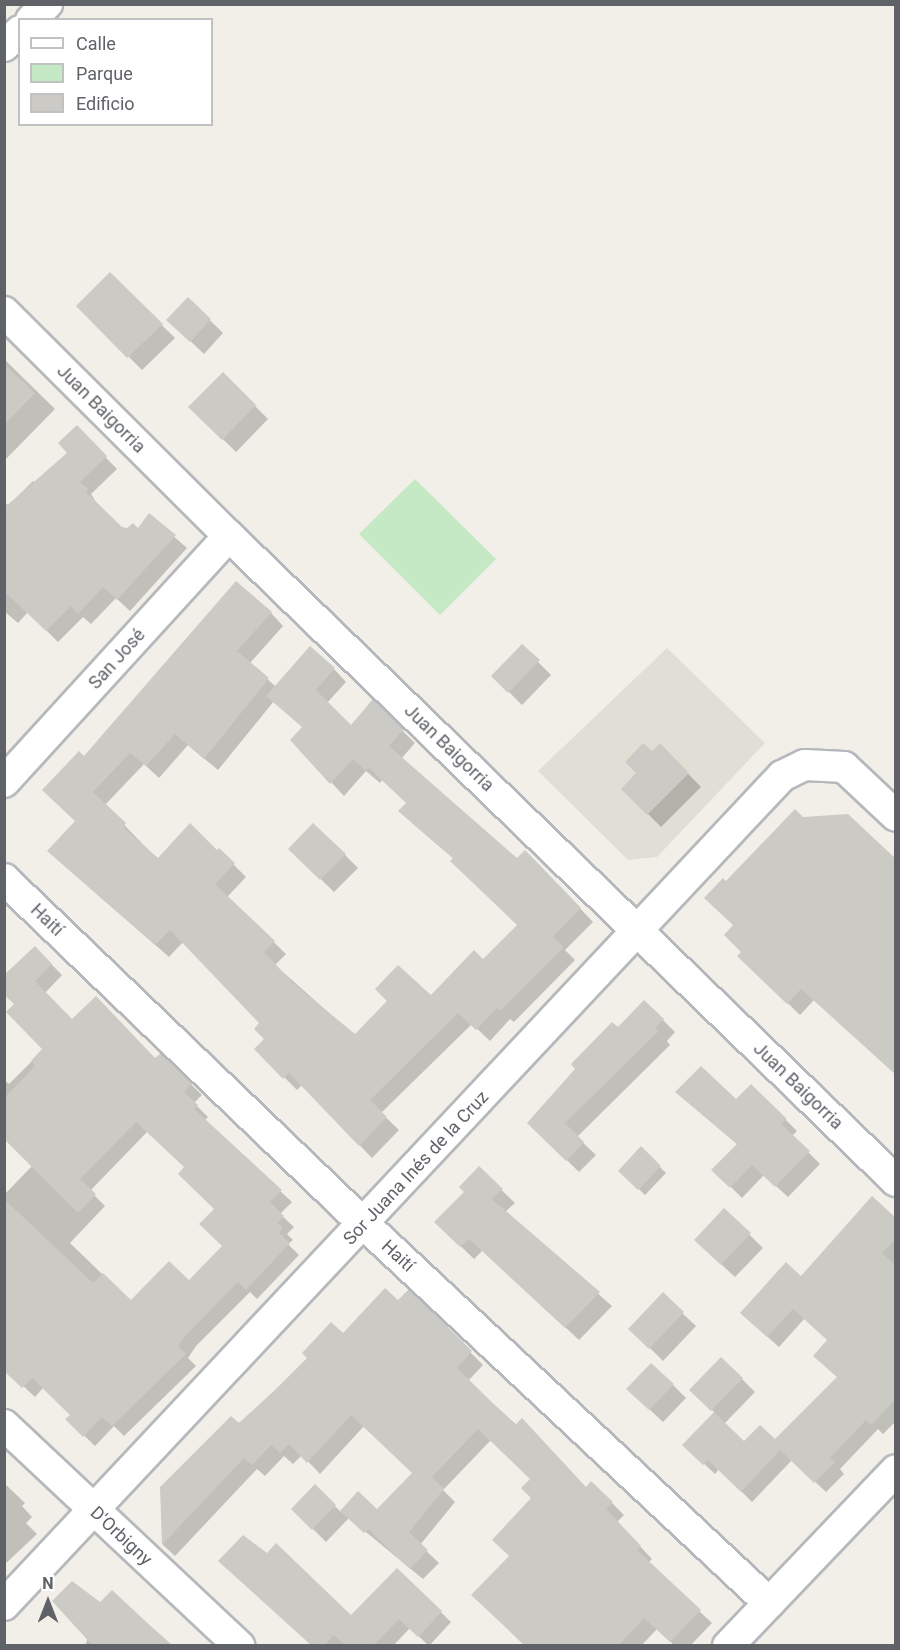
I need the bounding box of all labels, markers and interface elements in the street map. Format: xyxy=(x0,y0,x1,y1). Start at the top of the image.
legend xyxy=(18,18,213,126)
text: Calle xyxy=(76,33,116,54)
text: Parque xyxy=(76,63,133,84)
text: Edificio xyxy=(76,93,135,114)
street label: Juan Baigorria xyxy=(52,360,150,458)
street label: San José xyxy=(84,624,150,694)
street label: Juan Baigorria xyxy=(400,700,498,796)
street label: Haití xyxy=(26,899,68,941)
street label: Juan Baigorria xyxy=(749,1038,847,1134)
street label: Sor Juana Inés de la Cruz xyxy=(339,1086,493,1250)
street label: Haití xyxy=(377,1235,419,1277)
street label: D'Orbigny xyxy=(86,1502,156,1570)
north arrow xyxy=(18,1572,78,1632)
text: N xyxy=(42,1574,54,1593)

